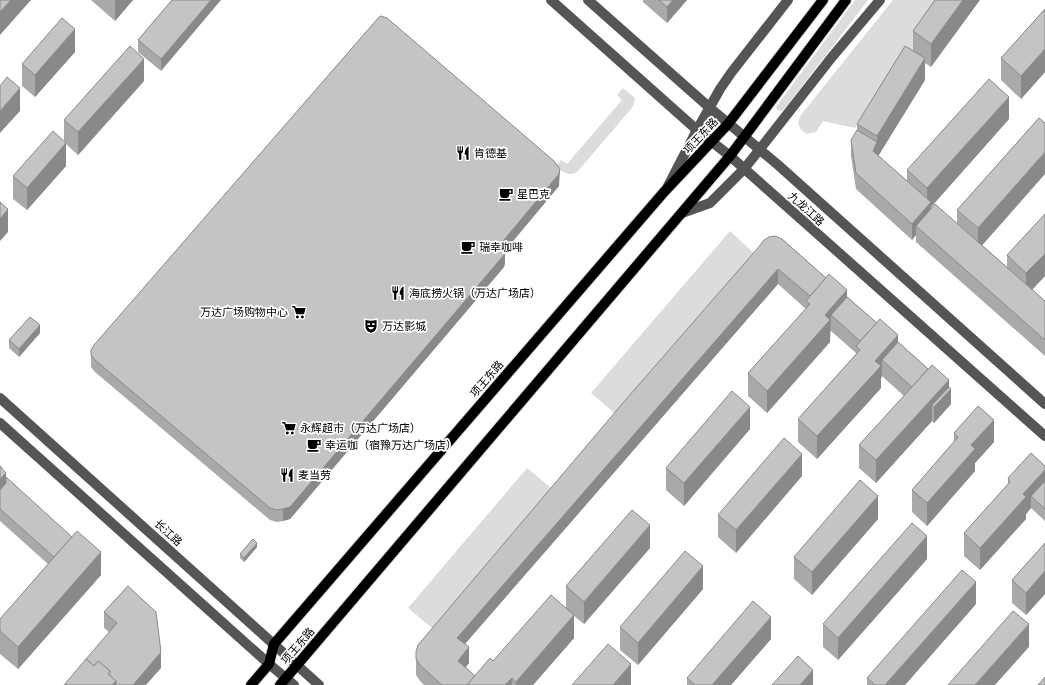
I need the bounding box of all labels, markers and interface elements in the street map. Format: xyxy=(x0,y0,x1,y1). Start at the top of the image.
street label: 项王东路 xyxy=(681,115,721,157)
restaurant icon: 肯德基 xyxy=(455,145,471,161)
place label: 肯德基 xyxy=(474,146,507,161)
cafe icon: 星巴克 xyxy=(498,186,514,202)
place label: 星巴克 xyxy=(517,187,550,202)
street label: 九龙江路 xyxy=(785,189,827,229)
cafe icon: 瑞幸咖啡 xyxy=(460,239,476,255)
place label: 瑞幸咖啡 xyxy=(479,240,523,255)
restaurant icon: 海底捞火锅（万达广场店） xyxy=(390,285,406,301)
place label: 海底捞火锅（万达广场店） xyxy=(409,286,541,301)
supermarket icon: 万达广场购物中心 xyxy=(291,304,307,320)
place label: 万达广场购物中心 xyxy=(200,305,288,320)
theatre icon: 万达影城 xyxy=(363,318,379,334)
place label: 万达影城 xyxy=(382,319,426,334)
street label: 项王东路 xyxy=(467,357,507,401)
supermarket icon: 永辉超市（万达广场店） xyxy=(281,420,297,436)
place label: 永辉超市（万达广场店） xyxy=(300,421,421,436)
cafe icon: 幸运咖（宿豫万达广场店） xyxy=(306,437,322,453)
place label: 幸运咖（宿豫万达广场店） xyxy=(325,438,457,453)
restaurant icon: 麦当劳 xyxy=(279,467,295,483)
place label: 麦当劳 xyxy=(298,468,331,483)
street label: 长江路 xyxy=(151,516,185,550)
street label: 项王东路 xyxy=(278,624,318,668)

